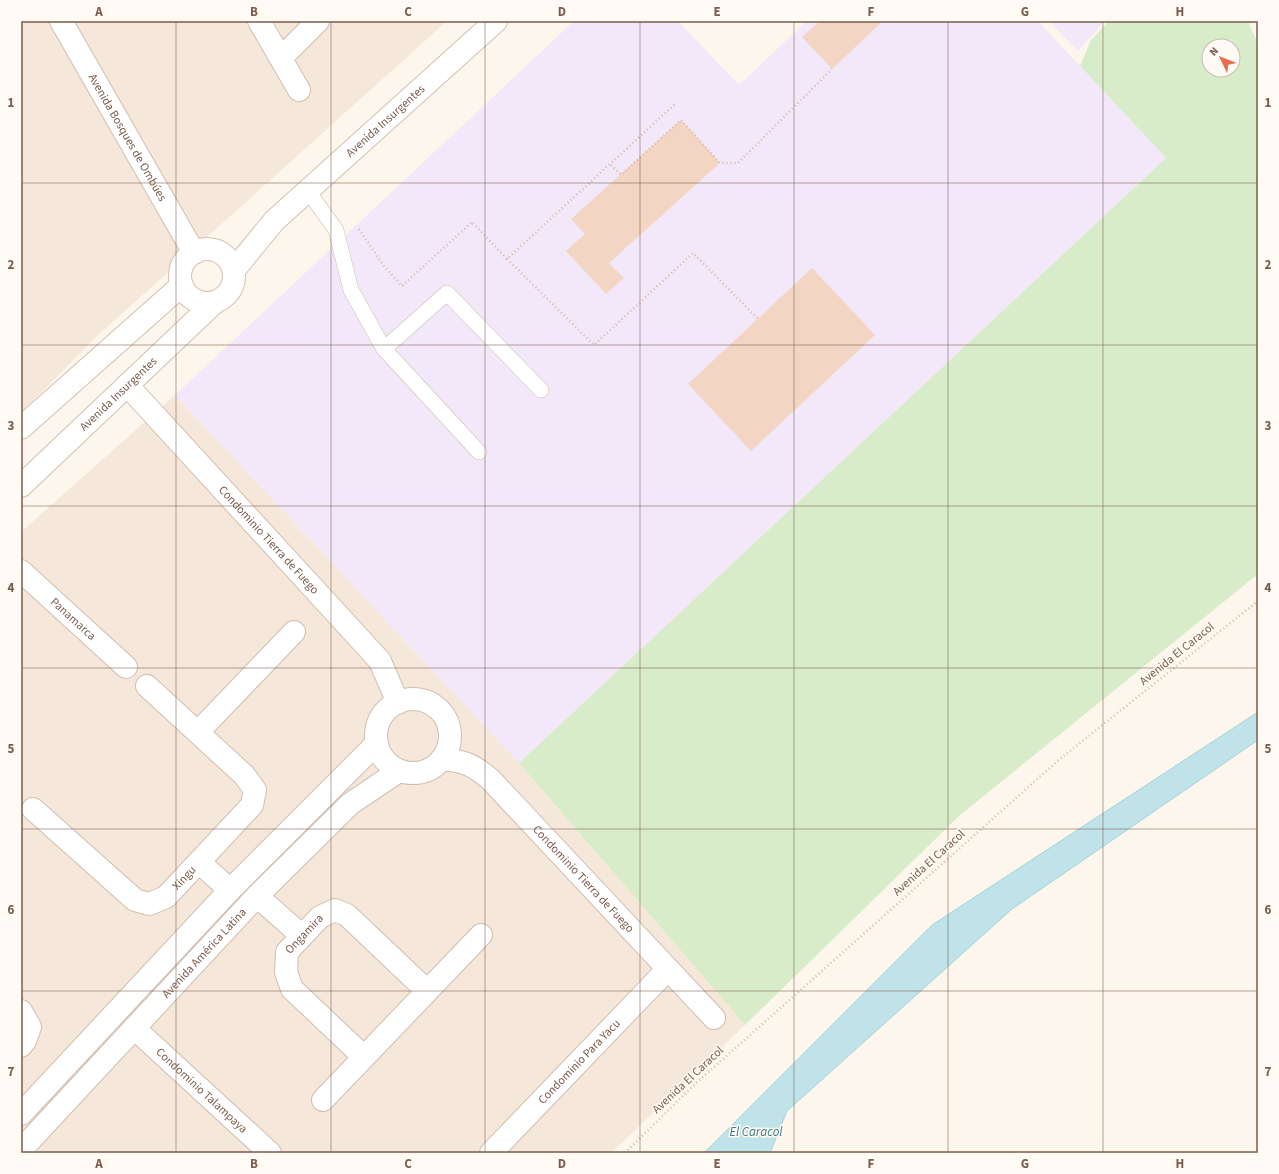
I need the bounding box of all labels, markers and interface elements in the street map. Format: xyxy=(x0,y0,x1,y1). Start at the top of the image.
text: A xyxy=(94,3,103,21)
text: B xyxy=(250,3,258,21)
text: C xyxy=(404,3,412,21)
text: D xyxy=(558,3,566,21)
text: E xyxy=(713,3,721,21)
text: F xyxy=(868,3,875,21)
text: G xyxy=(1021,3,1029,21)
text: H xyxy=(1176,3,1184,21)
north arrow xyxy=(1201,38,1241,78)
text: N xyxy=(1206,44,1222,59)
street label: Avenida Bosques de Ombúes xyxy=(84,70,171,204)
street label: Avenida Insurgentes xyxy=(342,81,429,161)
text: 1 xyxy=(8,94,15,112)
text: 1 xyxy=(1265,94,1272,112)
text: 2 xyxy=(8,256,15,274)
text: 2 xyxy=(1265,256,1272,274)
street label: Avenida Insurgentes xyxy=(76,353,161,435)
text: 3 xyxy=(8,417,15,435)
text: 3 xyxy=(1265,417,1272,435)
street label: Condominio Tierra de Fuego xyxy=(215,482,323,598)
text: 4 xyxy=(8,579,15,597)
text: 4 xyxy=(1265,579,1272,597)
street label: Panamarca xyxy=(47,594,100,644)
street label: Avenida El Caracol xyxy=(1136,618,1218,690)
text: 5 xyxy=(8,740,15,758)
text: 5 xyxy=(1265,740,1272,758)
street label: Condominio Tierra de Fuego xyxy=(529,821,638,936)
street label: Avenida El Caracol xyxy=(889,826,969,900)
street label: Xingu xyxy=(168,862,200,894)
text: 6 xyxy=(8,901,15,919)
text: 6 xyxy=(1265,901,1272,919)
street label: Avenida América Latina xyxy=(158,904,250,1002)
street label: Ongamira xyxy=(281,910,327,958)
street label: Condominio Para Yacu xyxy=(534,1015,624,1108)
street label: Avenida El Caracol xyxy=(649,1042,727,1118)
street label: Condominio Talampaya xyxy=(152,1044,251,1137)
text: 7 xyxy=(8,1063,15,1081)
text: 7 xyxy=(1265,1063,1272,1081)
water label: El Caracol xyxy=(729,1123,783,1141)
text: A xyxy=(94,1155,103,1173)
text: B xyxy=(250,1155,258,1173)
text: C xyxy=(404,1155,412,1173)
text: D xyxy=(558,1155,566,1173)
text: E xyxy=(713,1155,721,1173)
text: F xyxy=(868,1155,875,1173)
text: G xyxy=(1021,1155,1029,1173)
text: H xyxy=(1176,1155,1184,1173)

